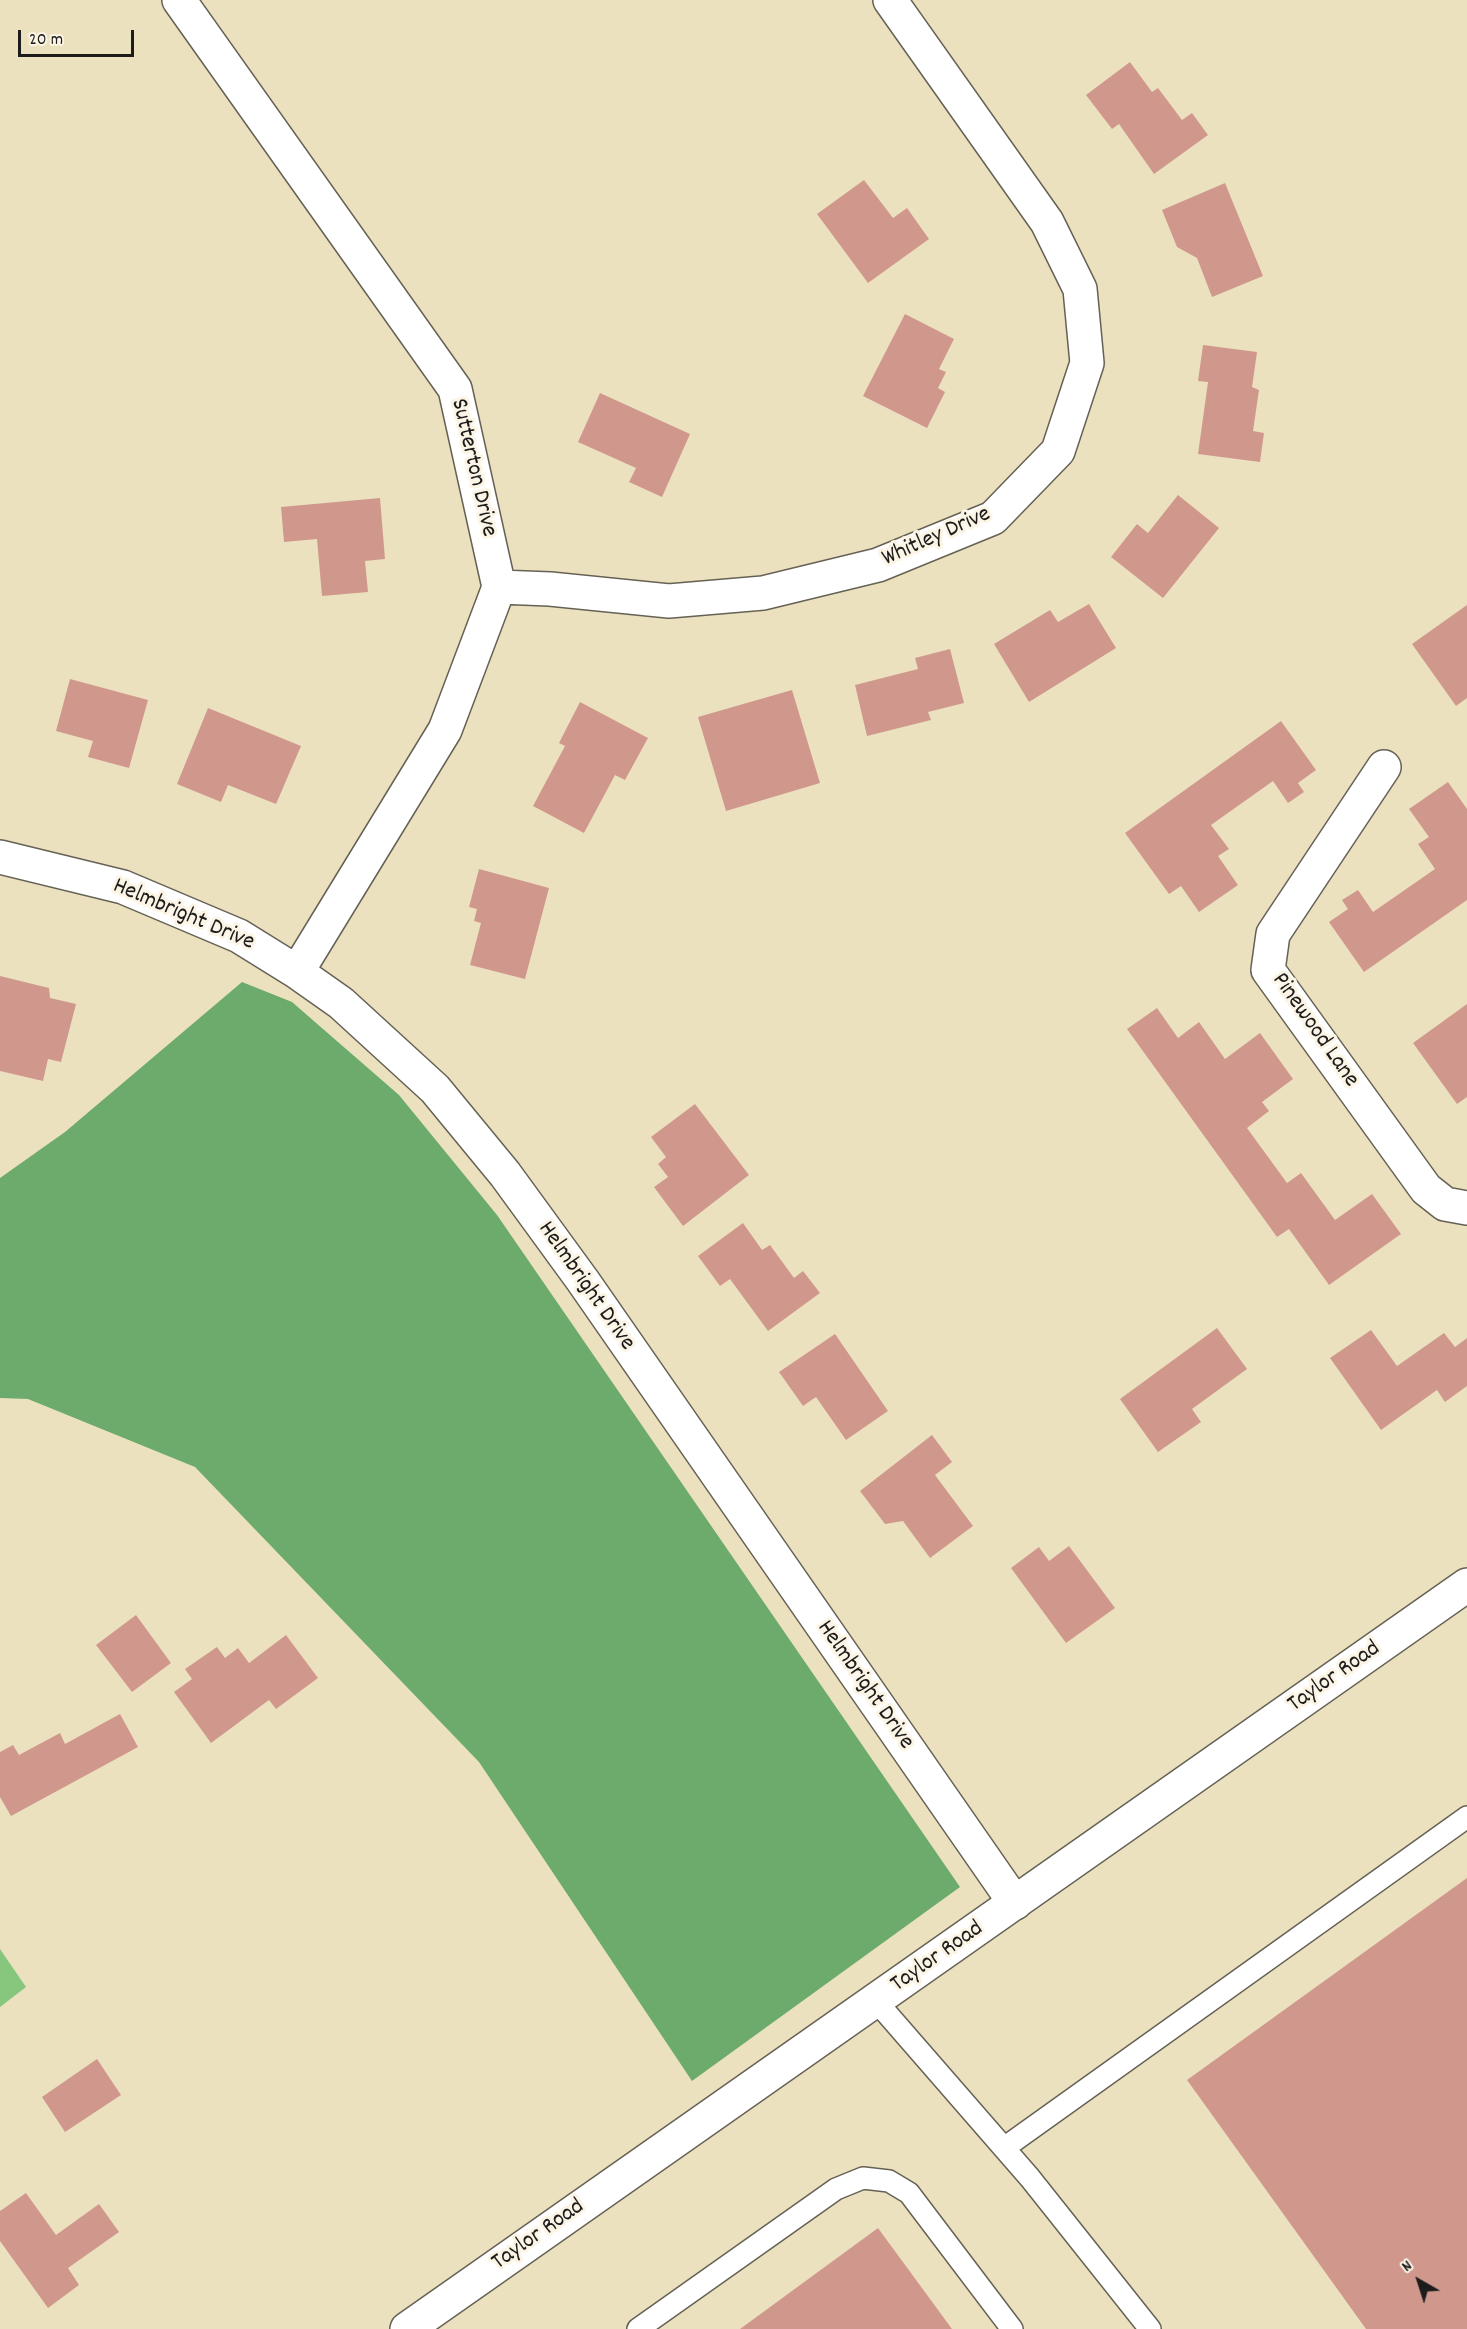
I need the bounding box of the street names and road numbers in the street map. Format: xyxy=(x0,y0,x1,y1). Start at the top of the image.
street label: Sutterton Drive xyxy=(442,396,502,540)
street label: Whitley Drive xyxy=(878,501,996,575)
street label: Helmbright Drive xyxy=(108,873,258,959)
street label: Pinewood Lane xyxy=(1264,968,1364,1094)
street label: Helmbright Drive xyxy=(530,1217,640,1357)
street label: Helmbright Drive xyxy=(809,1616,919,1756)
street label: Taylor Road xyxy=(1283,1636,1387,1720)
street label: Taylor Road xyxy=(886,1916,990,2000)
street label: Taylor Road xyxy=(487,2194,591,2278)

